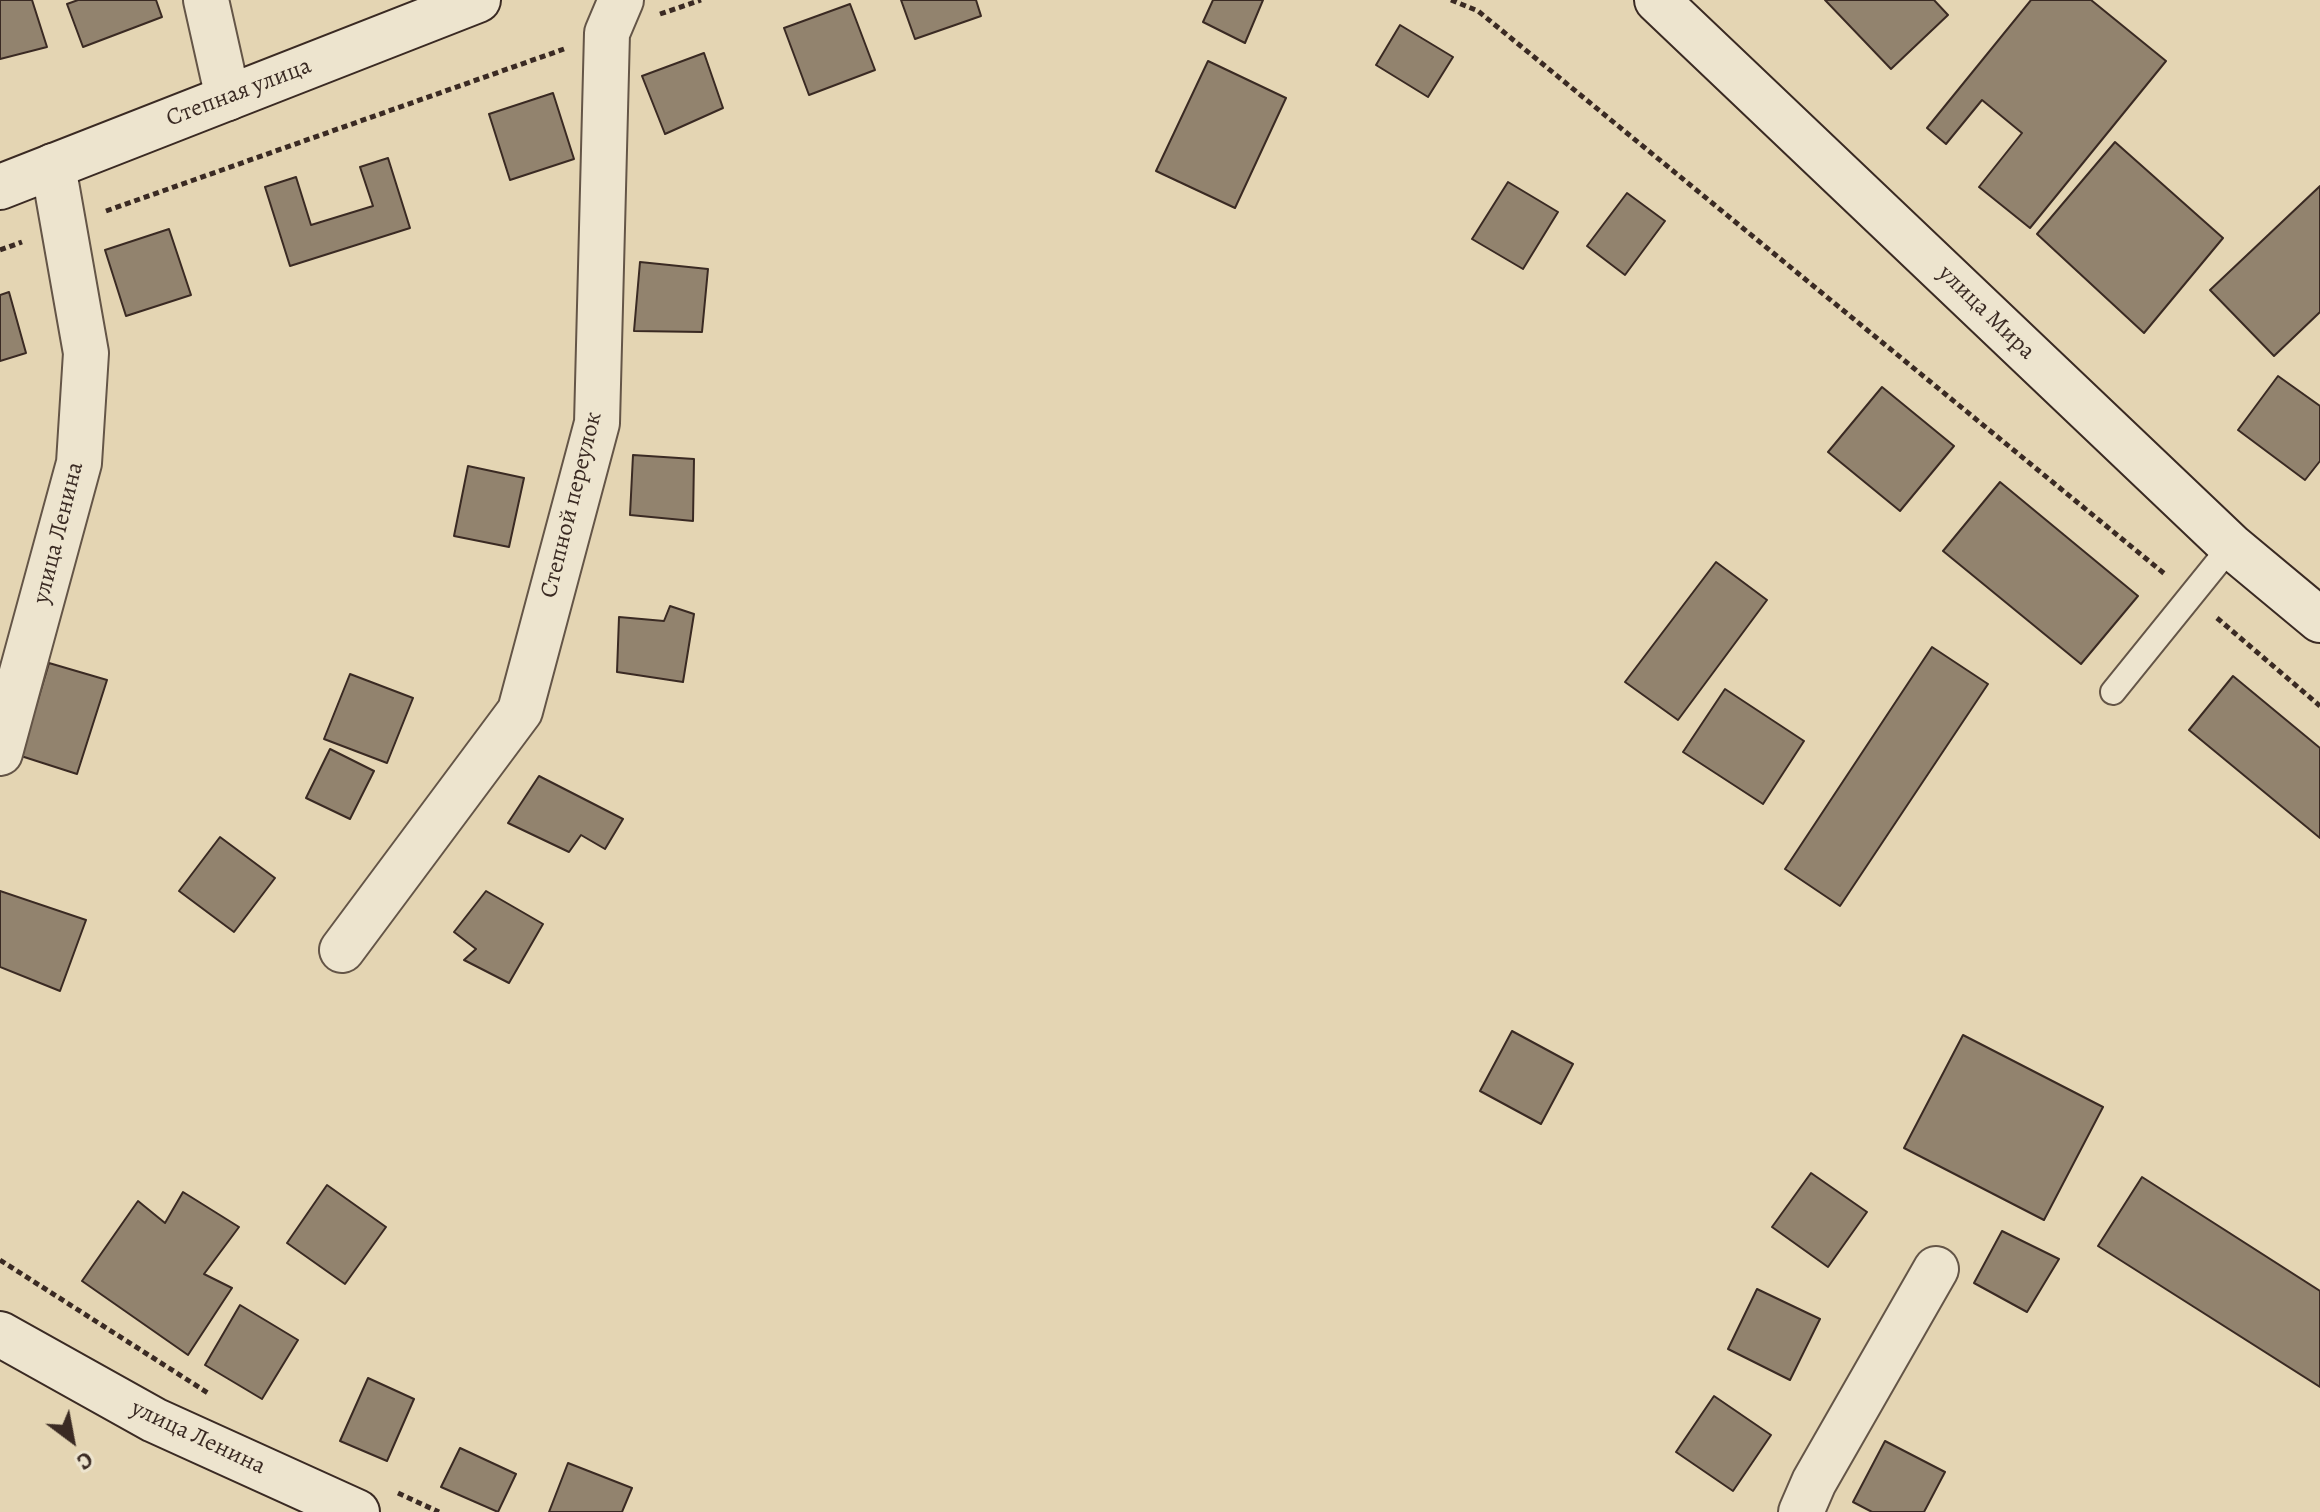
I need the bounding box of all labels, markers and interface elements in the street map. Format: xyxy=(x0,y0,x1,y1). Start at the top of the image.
street label: Степная улица xyxy=(162,52,316,134)
street label: улица Мира xyxy=(1931,260,2041,366)
street label: Степной переулок xyxy=(535,409,609,601)
street label: улица Ленина xyxy=(27,459,91,607)
street label: улица Ленина xyxy=(126,1394,270,1482)
north arrow xyxy=(32,1400,112,1480)
text: С xyxy=(71,1444,98,1477)

